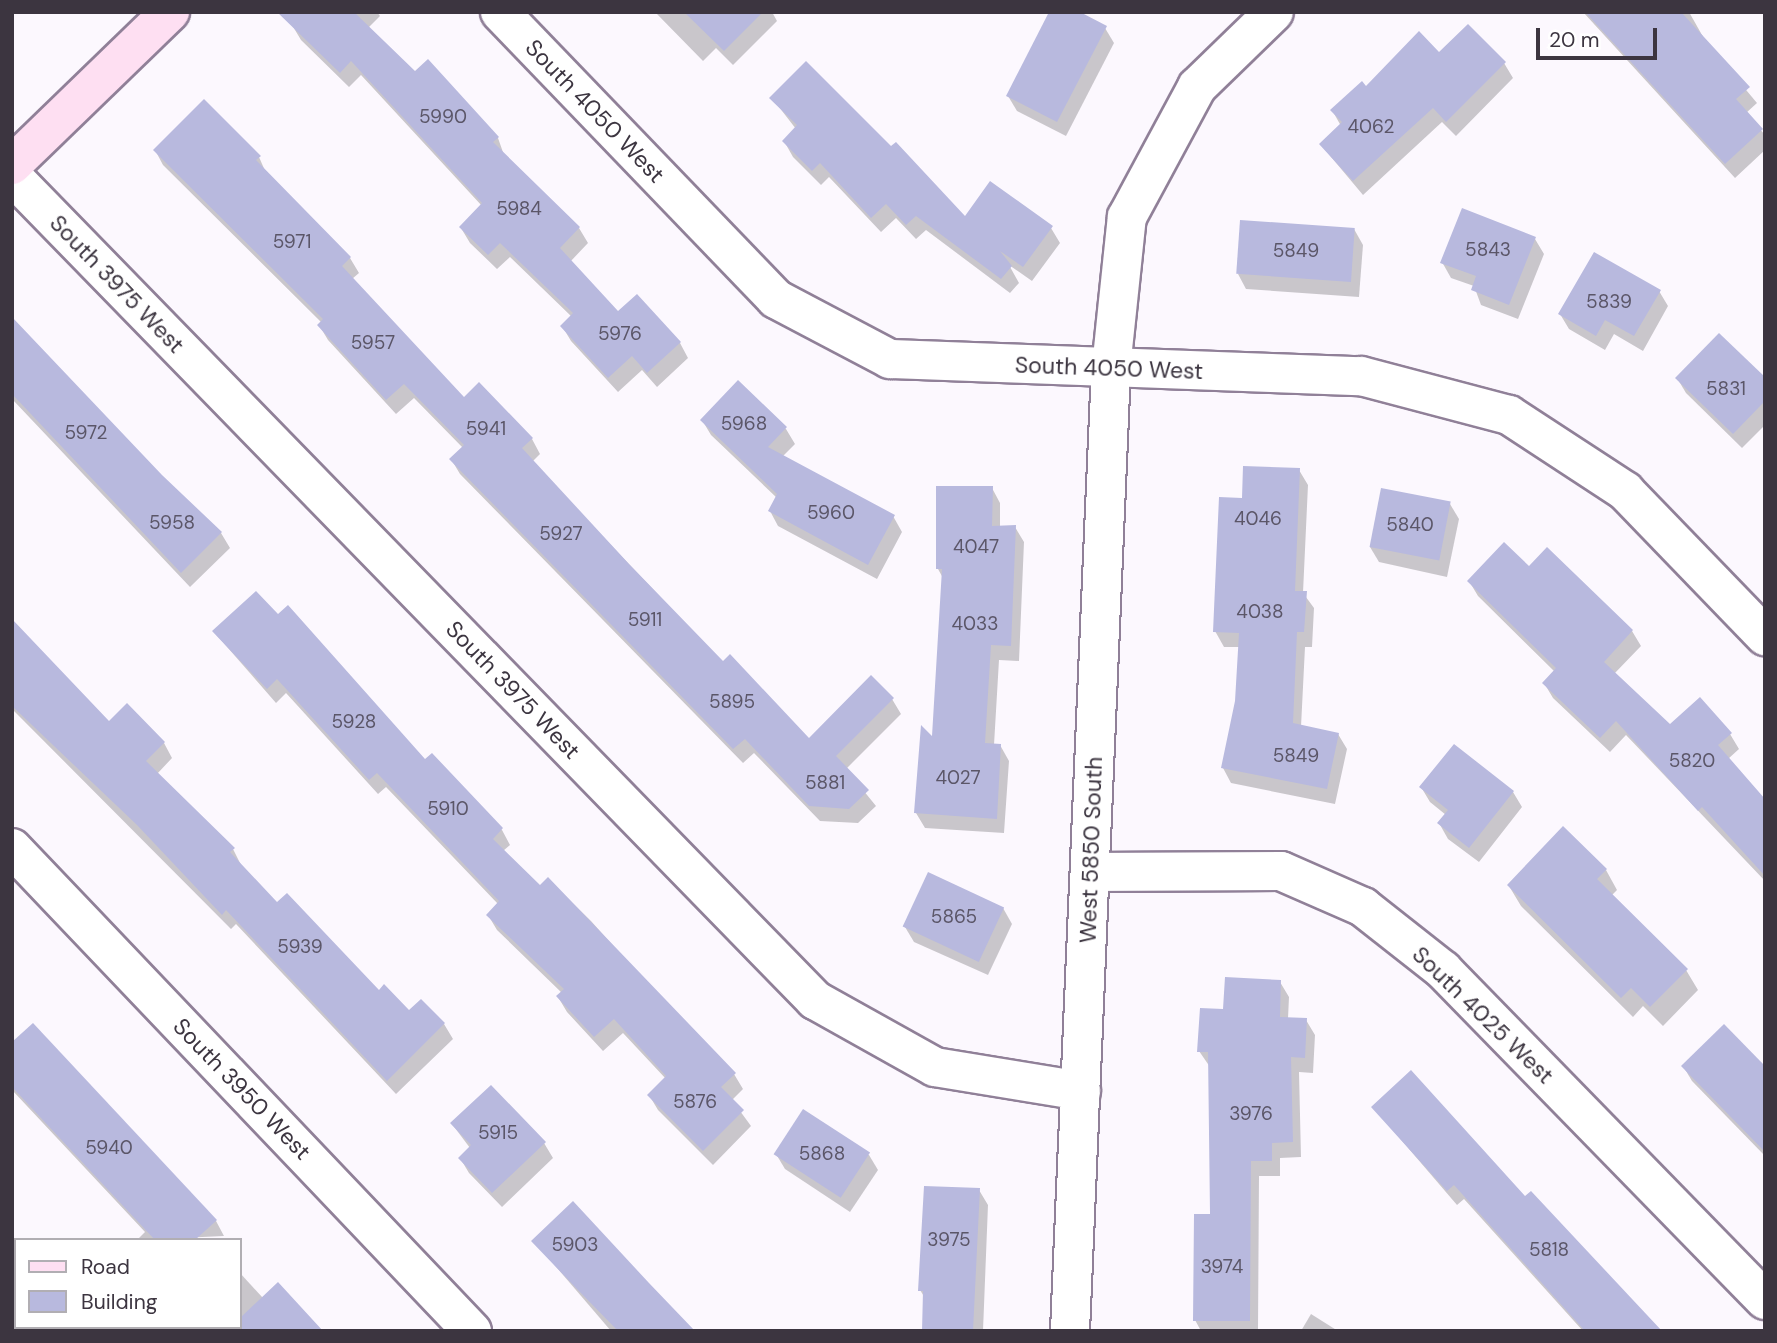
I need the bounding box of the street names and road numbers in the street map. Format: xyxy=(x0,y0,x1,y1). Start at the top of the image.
street label: South 4050 West xyxy=(520,34,670,188)
street label: South 3975 West xyxy=(44,209,190,359)
street label: South 4050 West xyxy=(1014,351,1204,385)
street label: South 3975 West xyxy=(440,615,586,765)
street label: West 5850 South xyxy=(1074,756,1108,944)
street label: South 4025 West xyxy=(1407,941,1559,1089)
street label: South 3950 West xyxy=(167,1013,317,1165)

